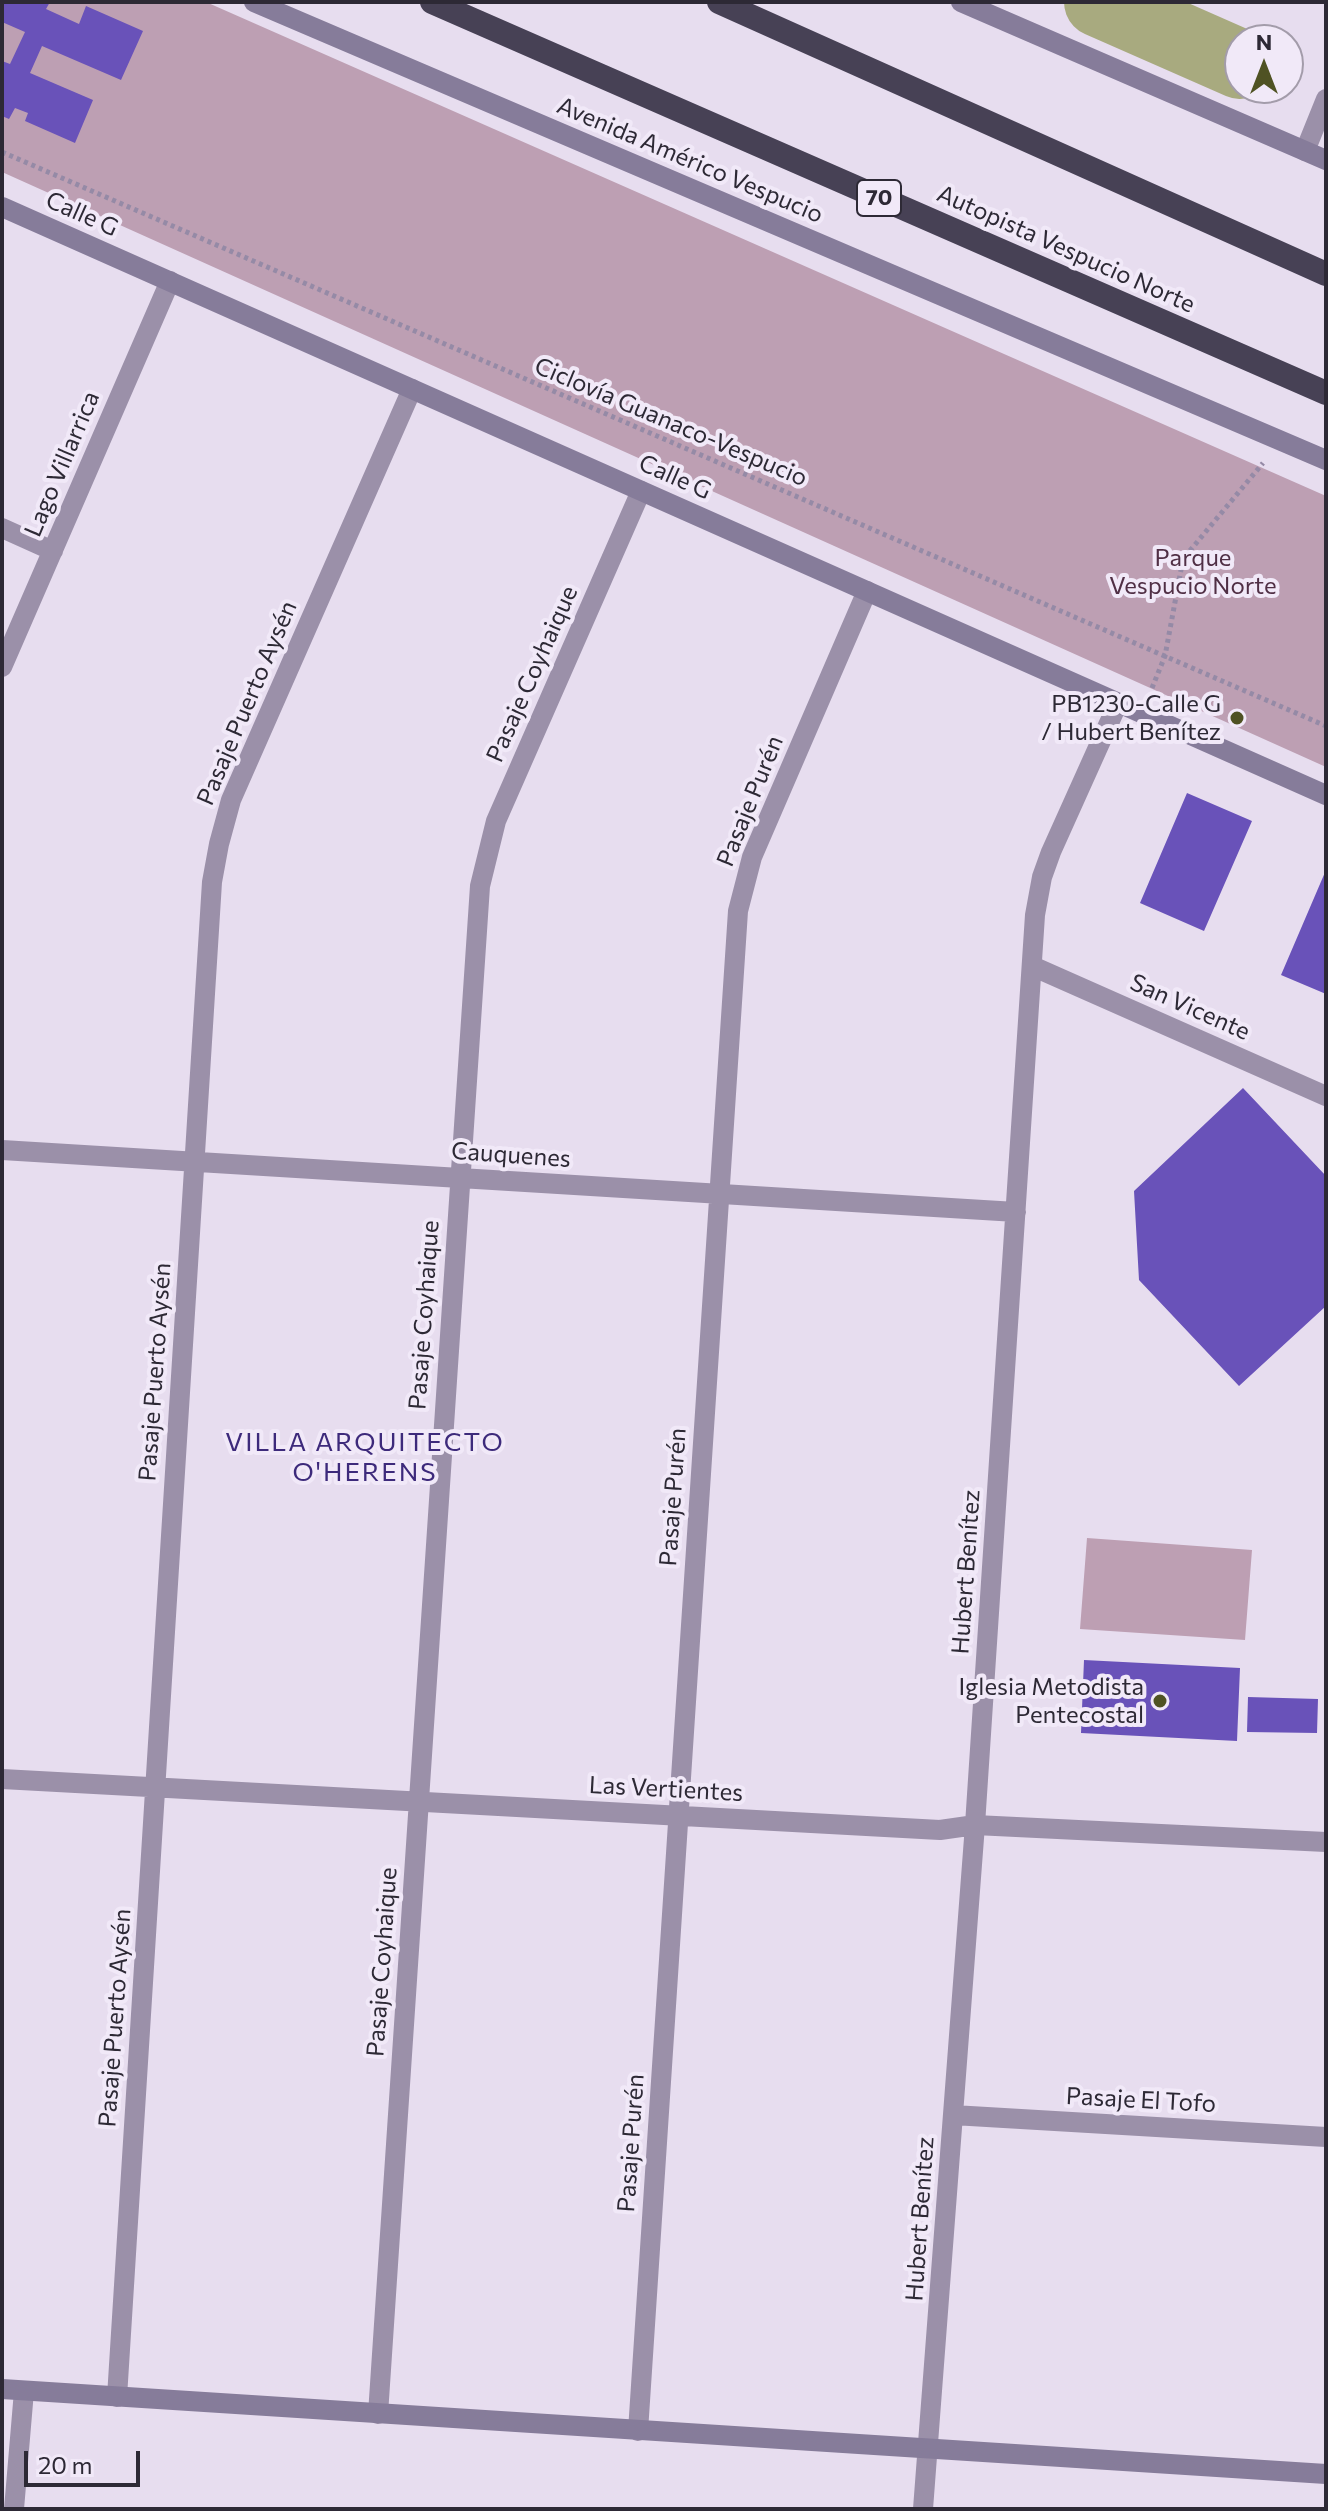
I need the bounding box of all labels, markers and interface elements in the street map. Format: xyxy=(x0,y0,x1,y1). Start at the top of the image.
north arrow xyxy=(1224,24,1304,104)
text: N xyxy=(1256,28,1272,55)
street label: Avenida Américo Vespucio xyxy=(553,91,827,229)
street label: Autopista Vespucio Norte xyxy=(933,179,1199,319)
road number: 70 xyxy=(857,180,901,216)
street label: Calle G xyxy=(41,185,123,243)
street label: Ciclovía Guanaco-Vespucio xyxy=(530,351,812,493)
street label: Lago Villarrica xyxy=(18,387,106,541)
street label: Calle G xyxy=(634,448,716,506)
park label: Parque Vespucio Norte xyxy=(1109,544,1277,600)
street label: Pasaje Coyhaique xyxy=(480,581,584,767)
street label: Pasaje Puerto Aysén xyxy=(191,597,303,809)
place label: PB1230-Calle G / Hubert Benítez xyxy=(1041,690,1221,746)
marker: PB1230-Calle G / Hubert Benítez xyxy=(1228,709,1246,727)
street label: Pasaje Purén xyxy=(711,731,789,871)
street label: San Vicente xyxy=(1126,968,1254,1046)
street label: Cauquenes xyxy=(450,1136,572,1174)
street label: Pasaje Coyhaique xyxy=(403,1219,445,1411)
street label: Pasaje Puerto Aysén xyxy=(133,1262,177,1482)
district label: VILLA ARQUITECTO O'HERENS xyxy=(225,1426,505,1488)
street label: Pasaje Purén xyxy=(654,1427,692,1567)
street label: Hubert Benítez xyxy=(946,1489,986,1655)
place label: Iglesia Metodista Pentecostal xyxy=(959,1673,1144,1729)
marker: Iglesia Metodista Pentecostal xyxy=(1151,1692,1169,1710)
street label: Las Vertientes xyxy=(588,1771,744,1807)
street label: Pasaje Coyhaique xyxy=(361,1866,403,2058)
street label: Pasaje Puerto Aysén xyxy=(93,1908,137,2128)
street label: Pasaje Purén xyxy=(612,2073,650,2213)
street label: Pasaje El Tofo xyxy=(1065,2082,1217,2118)
street label: Hubert Benítez xyxy=(900,2136,940,2302)
scale bar xyxy=(28,2435,144,2485)
text: 20 m xyxy=(38,2450,92,2479)

